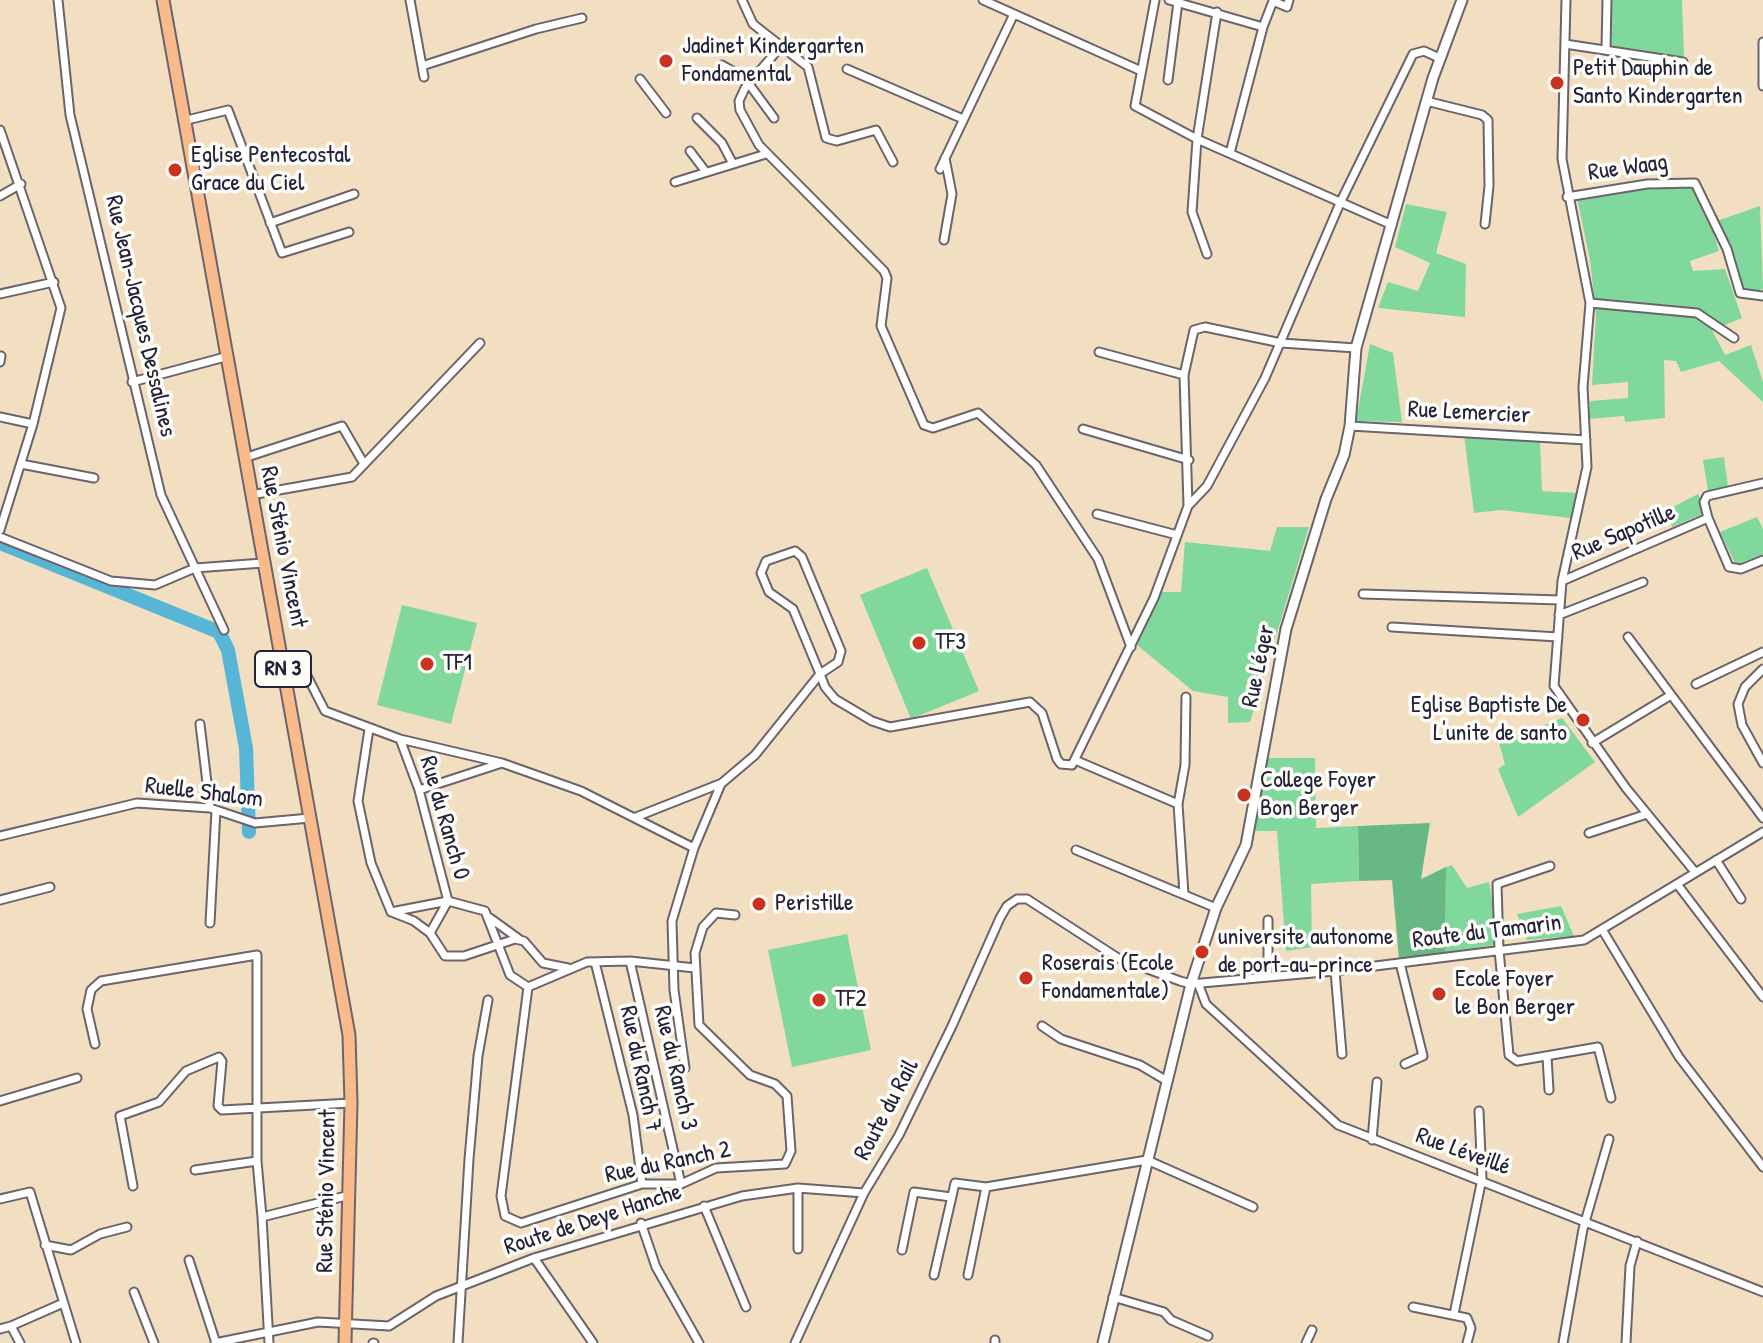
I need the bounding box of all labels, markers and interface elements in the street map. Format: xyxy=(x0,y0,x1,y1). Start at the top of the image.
place label: Jadinet Kindergarten Fondamental xyxy=(682,33,864,89)
marker: Jadinet Kindergarten Fondamental xyxy=(657,52,675,70)
place label: Petit Dauphin de Santo Kindergarten xyxy=(1573,55,1743,111)
marker: Petit Dauphin de Santo Kindergarten xyxy=(1548,74,1566,92)
place label: Eglise Pentecostal Grace du Ciel xyxy=(191,142,350,198)
street label: Rue Waag xyxy=(1586,148,1670,188)
marker: Eglise Pentecostal Grace du Ciel xyxy=(166,161,184,179)
street label: Rue Jean-Jacques Dessalines xyxy=(98,193,182,439)
street label: Rue Lemercier xyxy=(1407,395,1531,431)
street label: Rue Sténio Vincent xyxy=(253,464,313,630)
street label: Rue Sapotille xyxy=(1568,498,1680,568)
street label: Rue Léger xyxy=(1236,622,1282,710)
place label: TF3 xyxy=(935,629,966,657)
marker: TF3 xyxy=(910,634,928,652)
place label: TF1 xyxy=(443,650,472,678)
road number: RN 3 xyxy=(255,651,311,687)
marker: TF1 xyxy=(418,655,436,673)
place label: Eglise Baptiste De L'unite de santo xyxy=(1411,692,1567,748)
marker: Eglise Baptiste De L'unite de santo xyxy=(1574,711,1592,729)
street label: Rue du Ranch 0 xyxy=(413,753,475,883)
place label: College Foyer Bon Berger xyxy=(1260,767,1376,823)
street label: Ruelle Shalom xyxy=(144,771,264,815)
marker: College Foyer Bon Berger xyxy=(1235,786,1253,804)
place label: Peristille xyxy=(775,890,853,918)
marker: Peristille xyxy=(750,895,768,913)
street label: Route du Tamarin xyxy=(1411,909,1563,955)
place label: universite autonome de port-au-prince xyxy=(1218,924,1393,980)
marker: universite autonome de port-au-prince xyxy=(1193,943,1211,961)
place label: Roserais (Ecole Fondamentale) xyxy=(1042,950,1174,1006)
place label: Ecole Foyer le Bon Berger xyxy=(1455,966,1575,1022)
marker: Roserais (Ecole Fondamentale) xyxy=(1017,969,1035,987)
marker: Ecole Foyer le Bon Berger xyxy=(1430,985,1448,1003)
place label: TF2 xyxy=(835,986,866,1014)
marker: TF2 xyxy=(810,991,828,1009)
street label: Rue du Ranch 7 xyxy=(613,1003,667,1135)
street label: Rue du Ranch 3 xyxy=(647,1003,703,1133)
street label: Route du Rail xyxy=(848,1055,926,1165)
street label: Rue Sténio Vincent xyxy=(311,1109,343,1273)
street label: Rue Léveillé xyxy=(1412,1122,1514,1182)
street label: Rue du Ranch 2 xyxy=(603,1136,733,1190)
street label: Route de Deye Hanche xyxy=(501,1178,685,1262)

